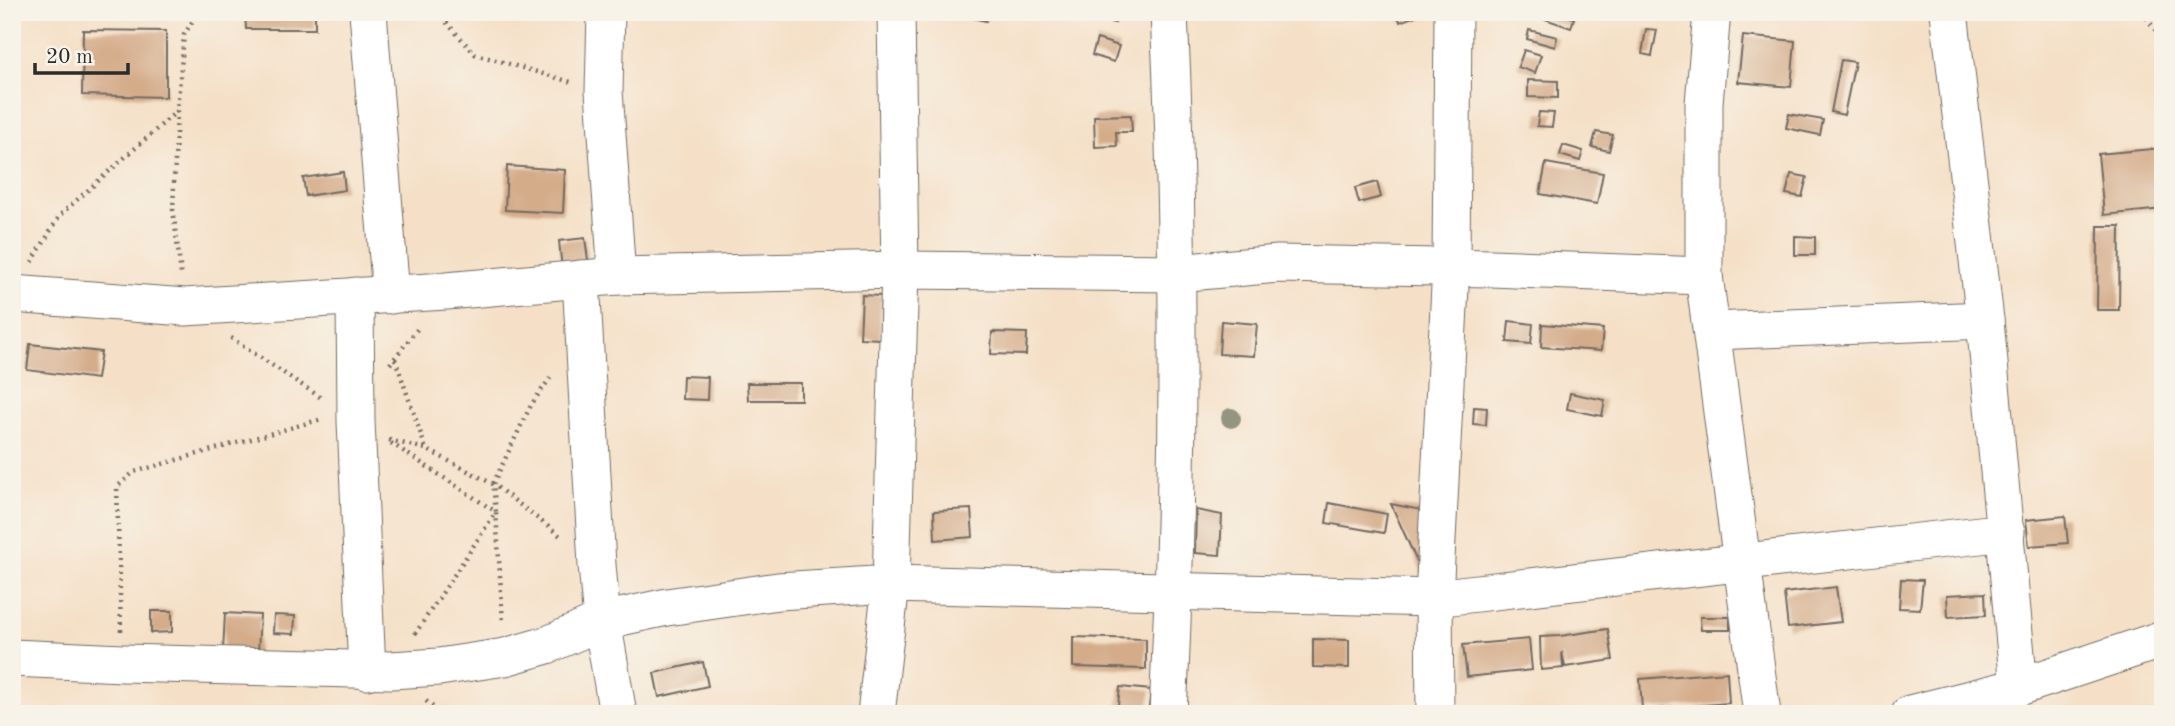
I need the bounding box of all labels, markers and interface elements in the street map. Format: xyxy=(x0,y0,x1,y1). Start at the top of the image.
scale bar xyxy=(35,32,128,76)
text: 20 m xyxy=(46,47,93,68)

